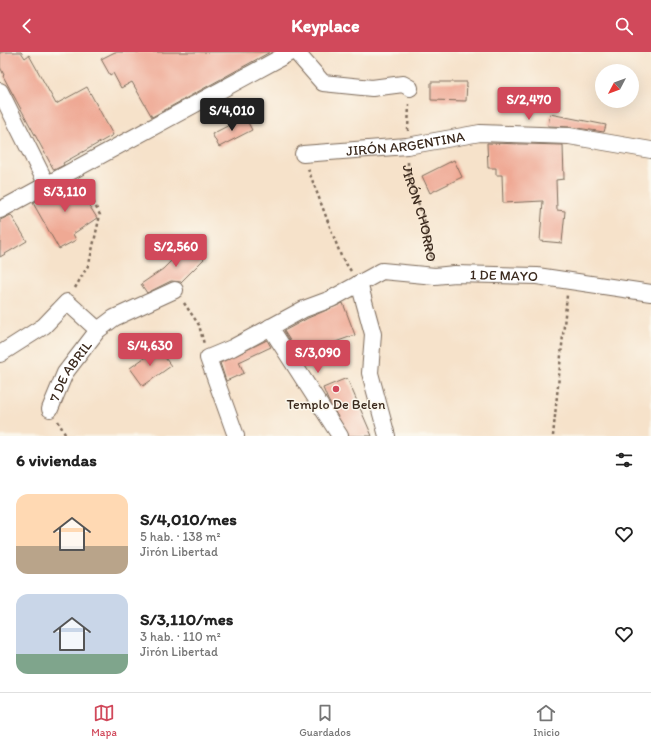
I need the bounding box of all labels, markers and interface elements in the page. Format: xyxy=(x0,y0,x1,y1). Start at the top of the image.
icon: back xyxy=(16,15,38,37)
text: Keyplace xyxy=(291,15,360,37)
icon: search xyxy=(613,15,635,37)
north arrow xyxy=(595,64,639,108)
map controls xyxy=(595,64,639,108)
pin: S/2,470 xyxy=(492,87,566,121)
text: S/2,470 xyxy=(507,92,551,107)
pin: S/4,010 xyxy=(195,98,269,132)
text: S/4,010 xyxy=(209,103,255,118)
street label: JIRÓN ARGENTINA xyxy=(346,127,466,159)
street label: JIRÓN CHORRO xyxy=(400,165,440,263)
pin: S/3,110 xyxy=(28,179,102,213)
text: S/3,110 xyxy=(43,184,87,199)
pin: S/2,560 xyxy=(139,234,213,268)
text: S/2,560 xyxy=(154,239,198,254)
street label: 1 DE MAYO xyxy=(470,266,538,285)
pin: S/4,630 xyxy=(113,333,187,367)
street label: 7 DE ABRIL xyxy=(45,337,95,404)
text: S/4,630 xyxy=(127,338,173,353)
pin: S/3,090 xyxy=(281,340,355,374)
text: S/3,090 xyxy=(295,345,341,360)
marker: Templo De Belen xyxy=(331,384,341,394)
place label: Templo De Belen xyxy=(287,396,386,413)
icon: filters xyxy=(613,449,635,471)
text: 6 viviendas xyxy=(16,450,97,470)
text: S/4,010/mes xyxy=(140,509,237,529)
icon: home xyxy=(48,510,96,558)
icon: heart xyxy=(613,523,635,545)
text: 5 hab. · 138 m² xyxy=(140,529,221,544)
text: Jirón Libertad xyxy=(140,544,218,559)
text: S/3,110/mes xyxy=(140,609,233,629)
icon: home xyxy=(48,610,96,658)
icon: heart xyxy=(613,623,635,645)
text: 3 hab. · 110 m² xyxy=(140,629,221,644)
text: Jirón Libertad xyxy=(140,644,218,659)
tab: Mapa xyxy=(91,702,117,739)
tab: Guardados xyxy=(299,702,351,739)
tab: Inicio xyxy=(533,702,560,739)

